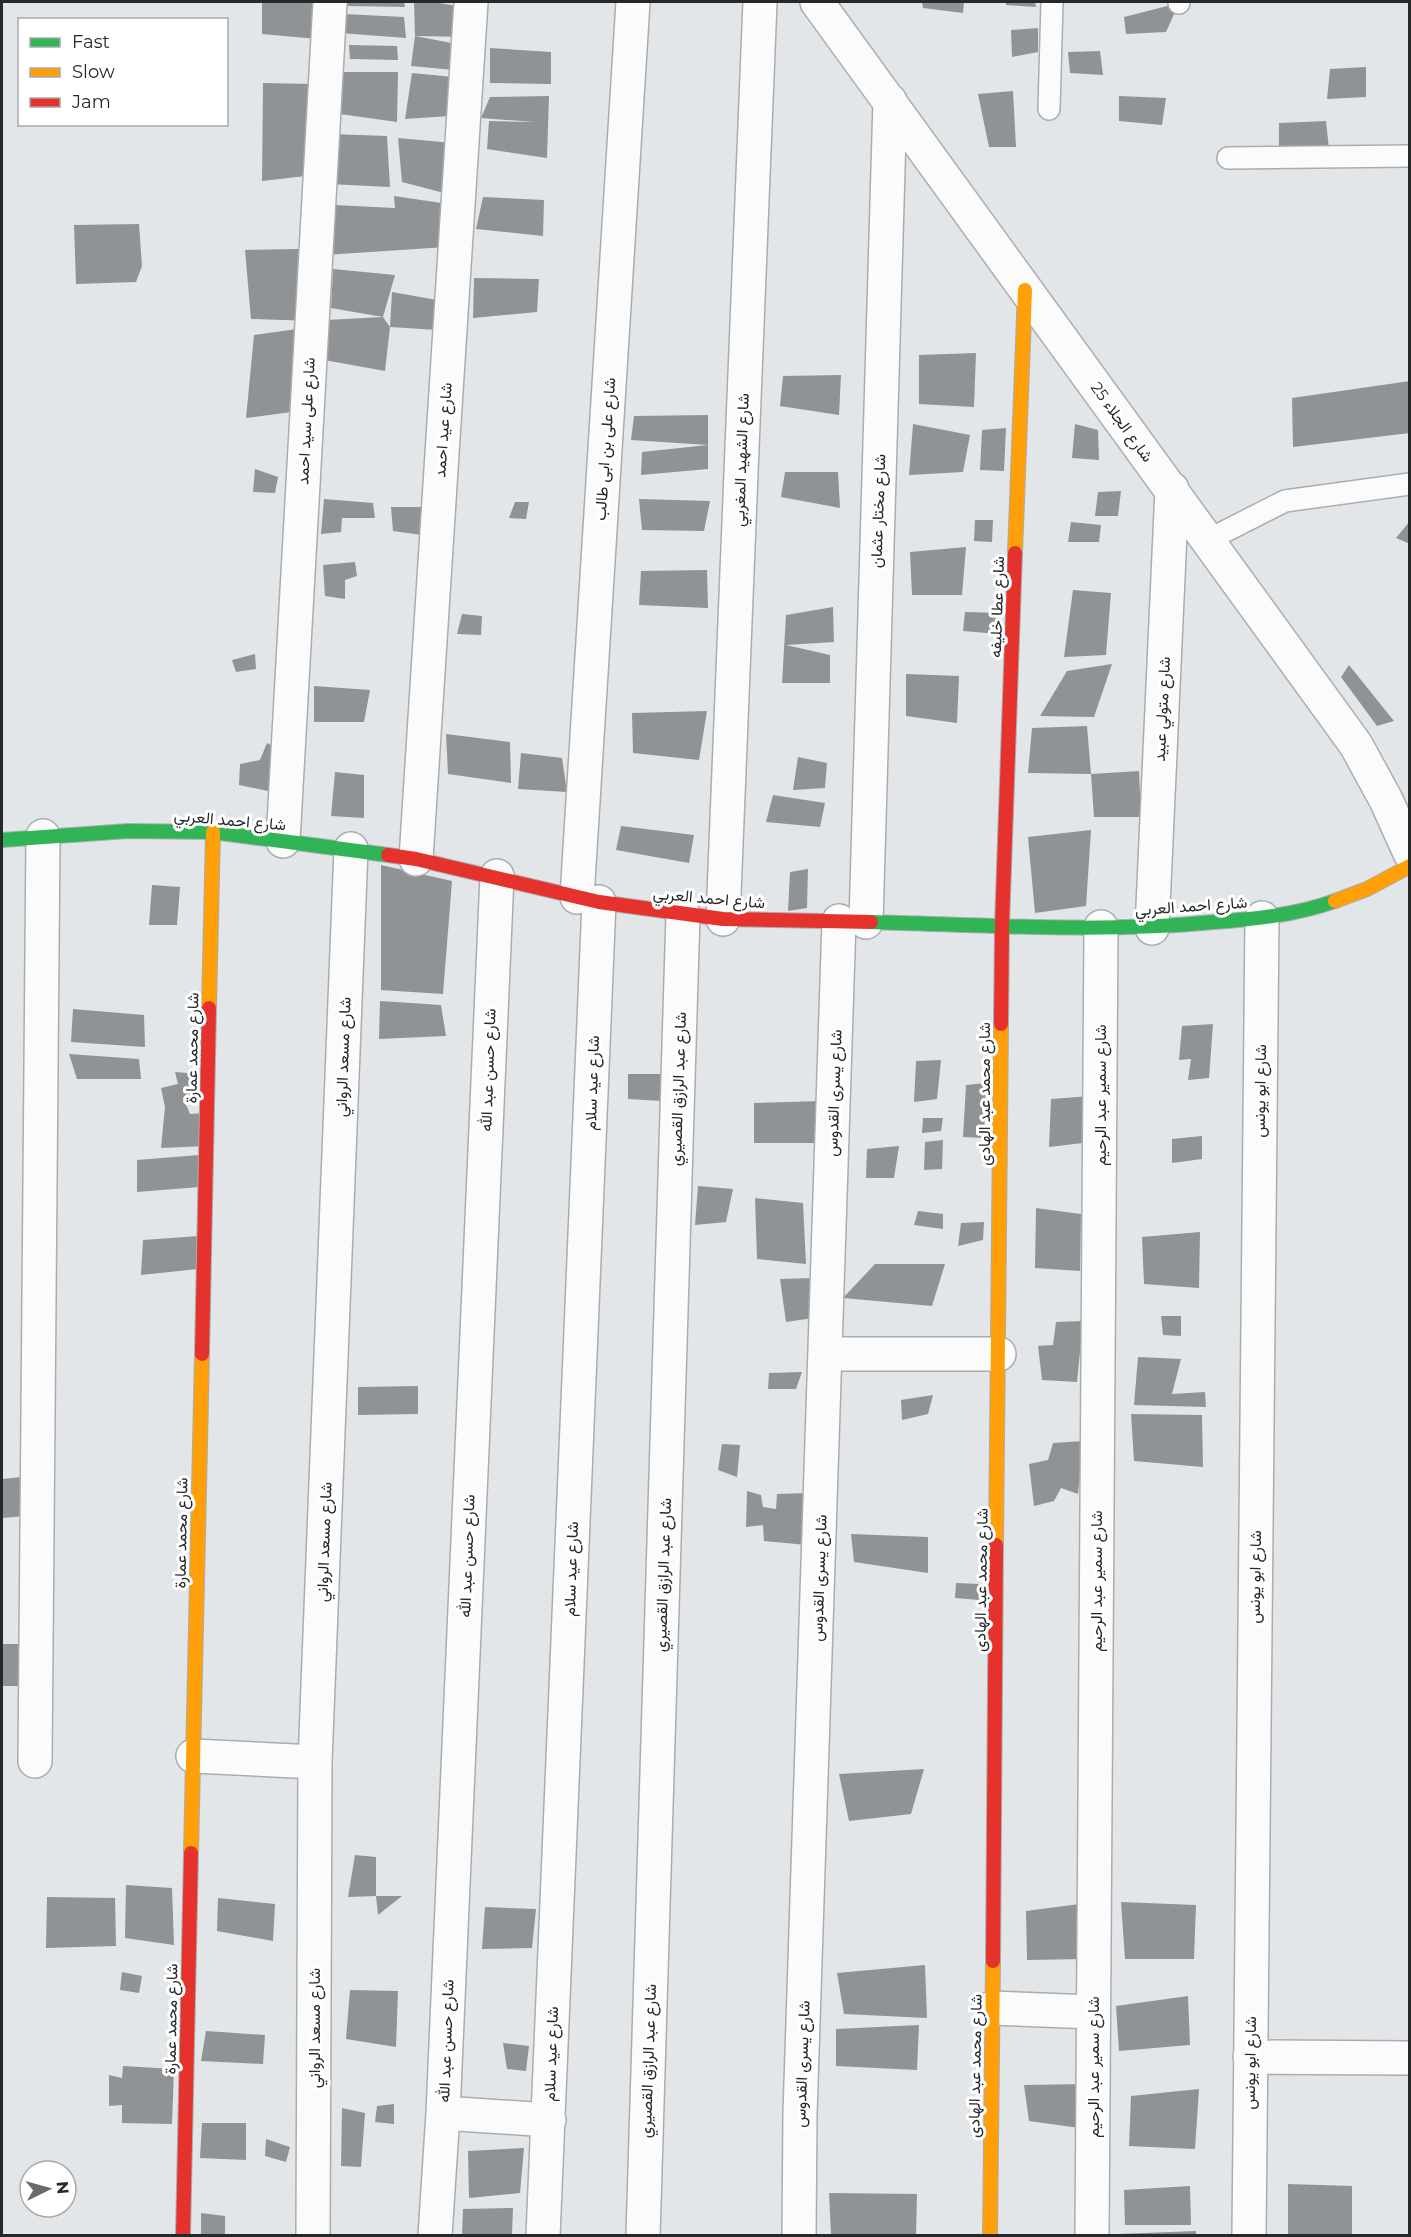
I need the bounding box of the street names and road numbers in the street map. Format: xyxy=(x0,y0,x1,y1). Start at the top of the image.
street label: شارع على سيد احمد xyxy=(293,357,321,485)
street label: شارع على بن ابى طالب xyxy=(591,377,621,521)
street label: شارع الجلاء 25 xyxy=(1085,378,1157,467)
street label: شارع عيد احمد xyxy=(430,382,458,478)
street label: شارع الشهيد المغربي xyxy=(729,393,757,527)
street label: شارع مختار عثمان xyxy=(867,454,891,568)
street label: شارع عطا خليفه xyxy=(986,556,1010,658)
street label: شارع متولي عبيد xyxy=(1150,656,1178,762)
street label: شارع احمد العربي xyxy=(173,806,287,838)
street label: شارع احمد العربي xyxy=(652,884,766,916)
street label: شارع احمد العربي xyxy=(1134,893,1248,923)
street label: شارع محمد عمارة xyxy=(182,992,204,1104)
street label: شارع مسعد الرواني xyxy=(331,997,359,1118)
street label: شارع حسن عبد الله xyxy=(476,1008,502,1132)
street label: شارع عبد الرازق القصيري xyxy=(666,1012,694,1167)
street label: شارع محمد عبد الهادى xyxy=(975,1022,996,1166)
street label: شارع سمير عبد الرحيم xyxy=(1091,1024,1112,1166)
street label: شارع يسرى القدوس xyxy=(822,1029,848,1157)
street label: شارع عيد سلام xyxy=(581,1035,605,1131)
street label: شارع ابو يونس xyxy=(1250,1044,1272,1138)
street label: شارع محمد عمارة xyxy=(171,1477,193,1589)
street label: شارع مسعد الرواني xyxy=(312,1482,340,1603)
street label: شارع حسن عبد الله xyxy=(455,1494,481,1618)
street label: شارع عبد الرازق القصيري xyxy=(651,1498,679,1653)
street label: شارع محمد عبد الهادى xyxy=(970,1508,994,1652)
street label: شارع سمير عبد الرحيم xyxy=(1087,1510,1108,1652)
street label: شارع يسرى القدوس xyxy=(807,1514,833,1642)
street label: شارع عيد سلام xyxy=(560,1521,584,1617)
street label: شارع ابو يونس xyxy=(1245,1530,1267,1624)
street label: شارع محمد عمارة xyxy=(161,1963,183,2075)
street label: شارع مسعد الرواني xyxy=(305,1968,328,2088)
street label: شارع حسن عبد الله xyxy=(434,1979,460,2103)
street label: شارع عبد الرازق القصيري xyxy=(636,1984,664,2139)
street label: شارع محمد عبد الهادى xyxy=(964,1994,988,2138)
street label: شارع سمير عبد الرحيم xyxy=(1084,1996,1105,2138)
street label: شارع يسرى القدوس xyxy=(790,2000,816,2128)
street label: شارع عيد سلام xyxy=(540,2006,564,2102)
street label: شارع ابو يونس xyxy=(1240,2016,1262,2110)

